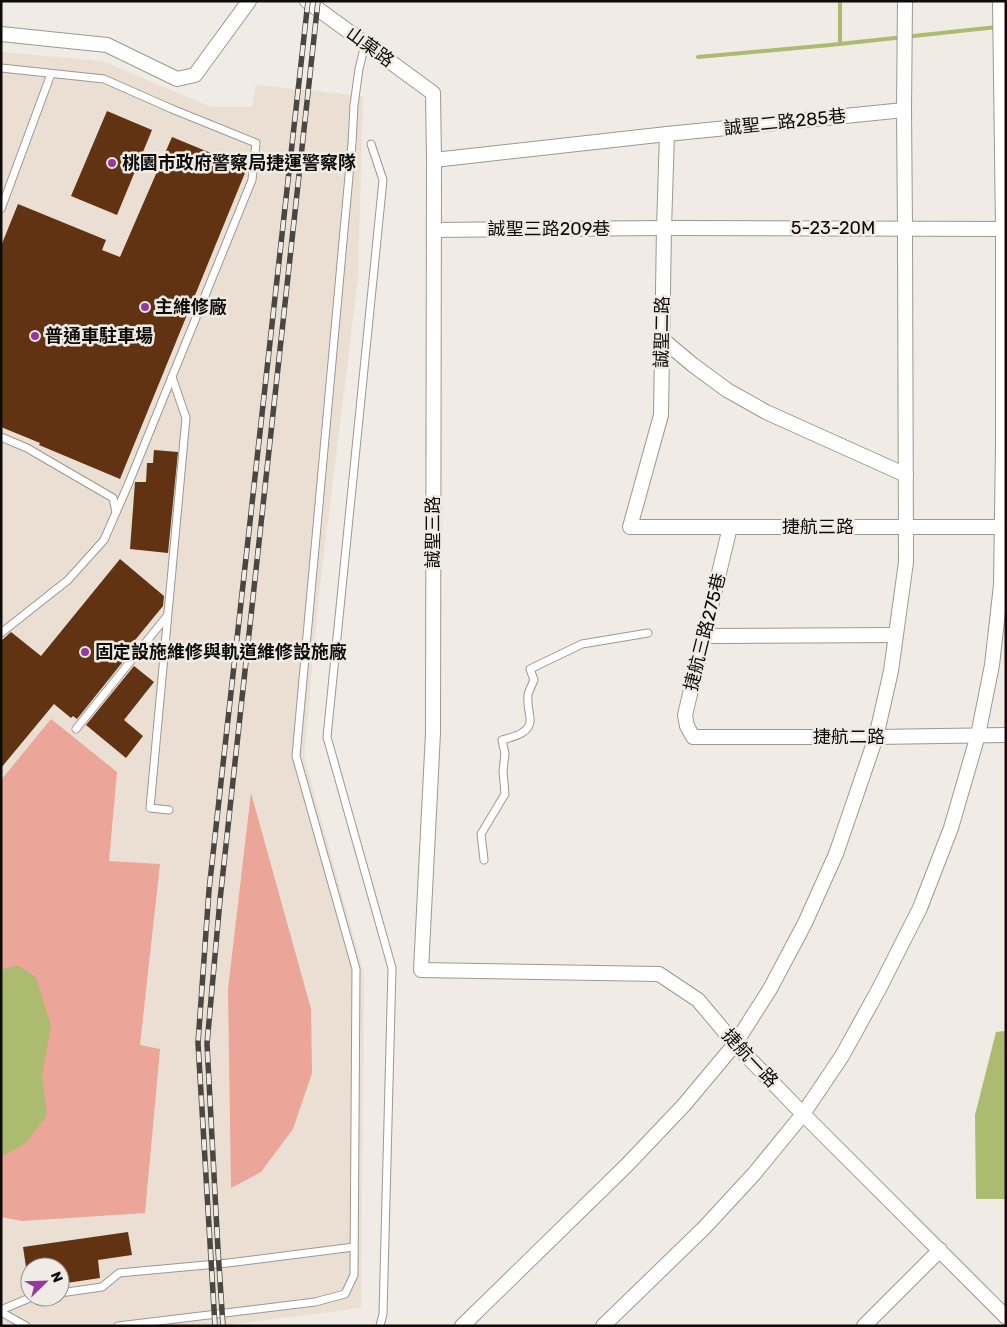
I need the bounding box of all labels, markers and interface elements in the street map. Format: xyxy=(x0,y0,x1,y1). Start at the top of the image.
street label: 山菓路 xyxy=(342,22,398,72)
street label: 誠聖二路285巷 xyxy=(723,105,847,139)
place label: 桃園市政府警察局捷運警察隊 xyxy=(122,152,356,174)
marker: 桃園市政府警察局捷運警察隊 xyxy=(106,157,118,169)
street label: 5-23-20M xyxy=(791,217,875,239)
street label: 誠聖三路209巷 xyxy=(488,218,610,240)
place label: 主維修廠 xyxy=(155,296,227,318)
street label: 誠聖二路 xyxy=(650,296,674,368)
marker: 主維修廠 xyxy=(139,301,151,313)
place label: 普通車駐車場 xyxy=(45,325,153,347)
marker: 普通車駐車場 xyxy=(29,330,41,342)
street label: 誠聖三路 xyxy=(422,496,444,568)
street label: 捷航三路 xyxy=(782,516,854,538)
street label: 捷航三路275巷 xyxy=(680,571,730,693)
place label: 固定設施維修與軌道維修設施廠 xyxy=(95,641,347,663)
marker: 固定設施維修與軌道維修設施廠 xyxy=(79,646,91,658)
street label: 捷航二路 xyxy=(813,726,885,748)
street label: 捷航一路 xyxy=(717,1024,783,1092)
north arrow xyxy=(20,1257,70,1307)
text: N xyxy=(47,1269,66,1285)

